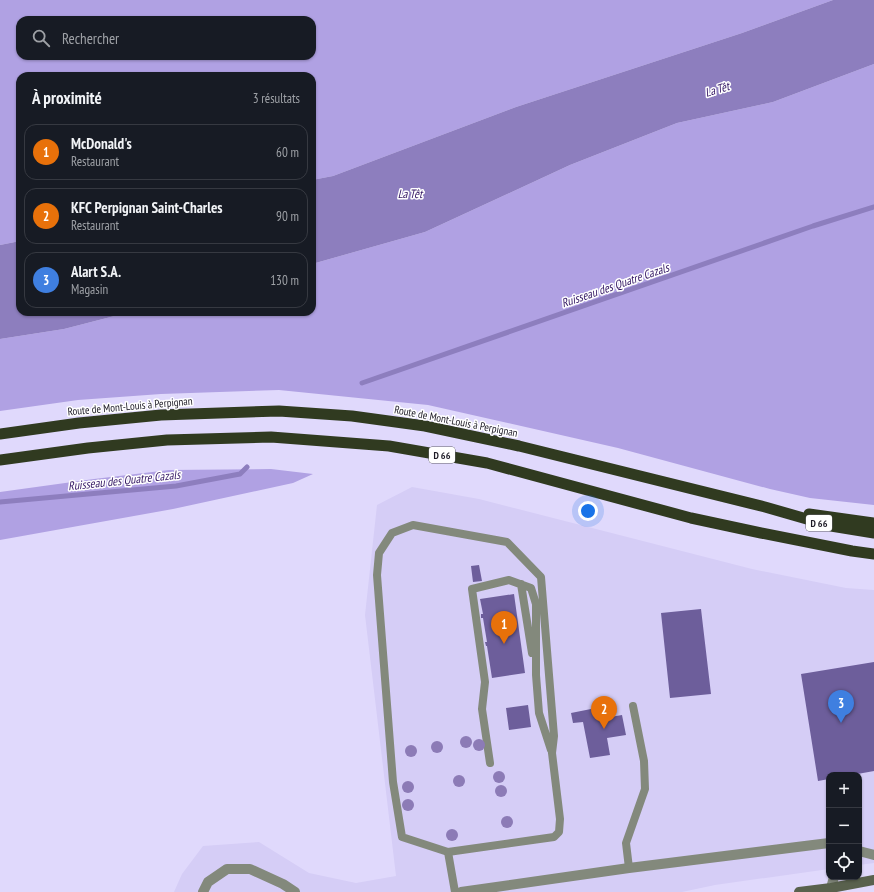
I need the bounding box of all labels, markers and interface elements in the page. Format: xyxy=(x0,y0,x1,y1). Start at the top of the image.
search box xyxy=(16,16,316,60)
icon: search xyxy=(30,27,52,49)
text: Rechercher xyxy=(62,29,119,48)
water label: La Têt xyxy=(703,78,733,100)
text: À proximité xyxy=(32,87,102,109)
text: 3 résultats xyxy=(253,90,300,107)
text: McDonald's xyxy=(71,134,132,153)
text: 1 xyxy=(43,144,49,161)
text: 60 m xyxy=(276,144,299,161)
text: Restaurant xyxy=(71,153,119,170)
water label: La Têt xyxy=(398,186,424,201)
text: KFC Perpignan Saint-Charles xyxy=(71,198,223,217)
text: 2 xyxy=(43,208,49,225)
text: 90 m xyxy=(276,208,299,225)
text: Restaurant xyxy=(71,217,119,234)
water label: Ruisseau des Quatre Cazals xyxy=(559,259,673,310)
text: Alart S.A. xyxy=(71,262,121,281)
text: 3 xyxy=(43,272,49,289)
text: 130 m xyxy=(270,272,299,289)
text: Magasin xyxy=(71,281,108,298)
street label: Route de Mont-Louis à Perpignan xyxy=(67,394,193,418)
street label: Route de Mont-Louis à Perpignan xyxy=(393,402,519,440)
road number: D 66 xyxy=(429,447,455,463)
water label: Ruisseau des Quatre Cazals xyxy=(67,466,183,493)
your location xyxy=(578,501,598,521)
road number: D 66 xyxy=(806,515,832,531)
pin: 1 xyxy=(491,611,517,644)
pin: 3 xyxy=(828,690,854,723)
pin: 2 xyxy=(591,696,617,729)
map controls xyxy=(826,772,862,880)
button: + xyxy=(826,772,862,808)
button: − xyxy=(826,808,862,844)
button: locate xyxy=(826,844,862,880)

